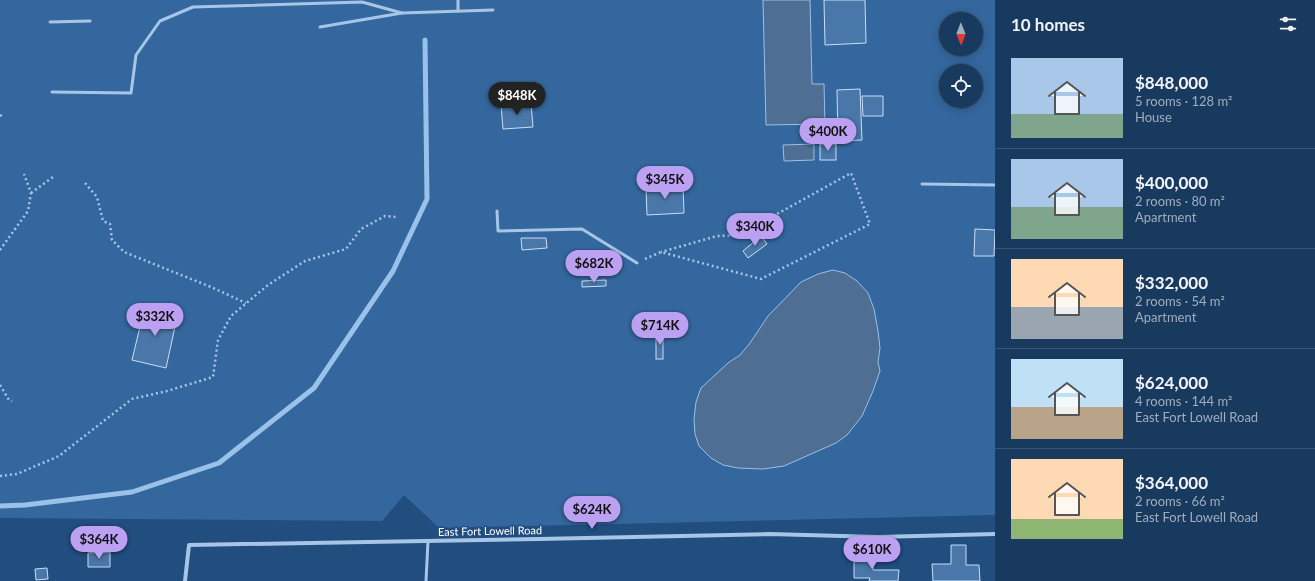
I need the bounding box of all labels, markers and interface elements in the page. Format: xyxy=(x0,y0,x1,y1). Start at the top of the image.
north arrow xyxy=(939,12,983,56)
map controls xyxy=(939,12,983,108)
icon: filters xyxy=(1277,13,1299,35)
text: 10 homes xyxy=(1011,14,1085,35)
button: locate xyxy=(939,64,983,108)
text: $848,000 xyxy=(1135,72,1208,93)
icon: home xyxy=(1043,74,1091,122)
pin: $848K xyxy=(489,82,545,116)
text: $848K xyxy=(497,87,537,103)
text: 5 rooms · 128 m² xyxy=(1135,93,1232,109)
text: House xyxy=(1135,109,1172,125)
pin: $400K xyxy=(800,118,856,152)
text: $400K xyxy=(808,123,848,139)
pin: $345K xyxy=(637,166,693,200)
text: $345K xyxy=(645,171,685,187)
text: $400,000 xyxy=(1135,172,1208,193)
icon: home xyxy=(1043,175,1091,223)
text: 2 rooms · 80 m² xyxy=(1135,193,1225,209)
text: Apartment xyxy=(1135,209,1196,225)
pin: $340K xyxy=(727,213,783,247)
text: $340K xyxy=(735,218,775,234)
pin: $682K xyxy=(566,250,622,284)
text: $682K xyxy=(574,255,614,271)
text: $332,000 xyxy=(1135,272,1208,293)
icon: home xyxy=(1043,275,1091,323)
text: 2 rooms · 54 m² xyxy=(1135,293,1225,309)
pin: $332K xyxy=(127,303,183,337)
text: $332K xyxy=(135,308,175,324)
text: Apartment xyxy=(1135,309,1196,325)
pin: $714K xyxy=(632,312,688,346)
text: $714K xyxy=(640,317,680,333)
text: $624,000 xyxy=(1135,372,1208,393)
icon: home xyxy=(1043,375,1091,423)
text: 4 rooms · 144 m² xyxy=(1135,393,1232,409)
text: East Fort Lowell Road xyxy=(1135,409,1258,425)
text: $364,000 xyxy=(1135,472,1208,493)
icon: home xyxy=(1043,475,1091,523)
text: 2 rooms · 66 m² xyxy=(1135,493,1225,509)
pin: $624K xyxy=(564,496,620,530)
text: $624K xyxy=(572,501,612,517)
text: East Fort Lowell Road xyxy=(1135,509,1258,525)
street label: East Fort Lowell Road xyxy=(438,523,542,538)
pin: $364K xyxy=(71,526,127,560)
text: $364K xyxy=(79,531,119,547)
pin: $610K xyxy=(844,536,900,570)
text: $610K xyxy=(852,541,892,557)

